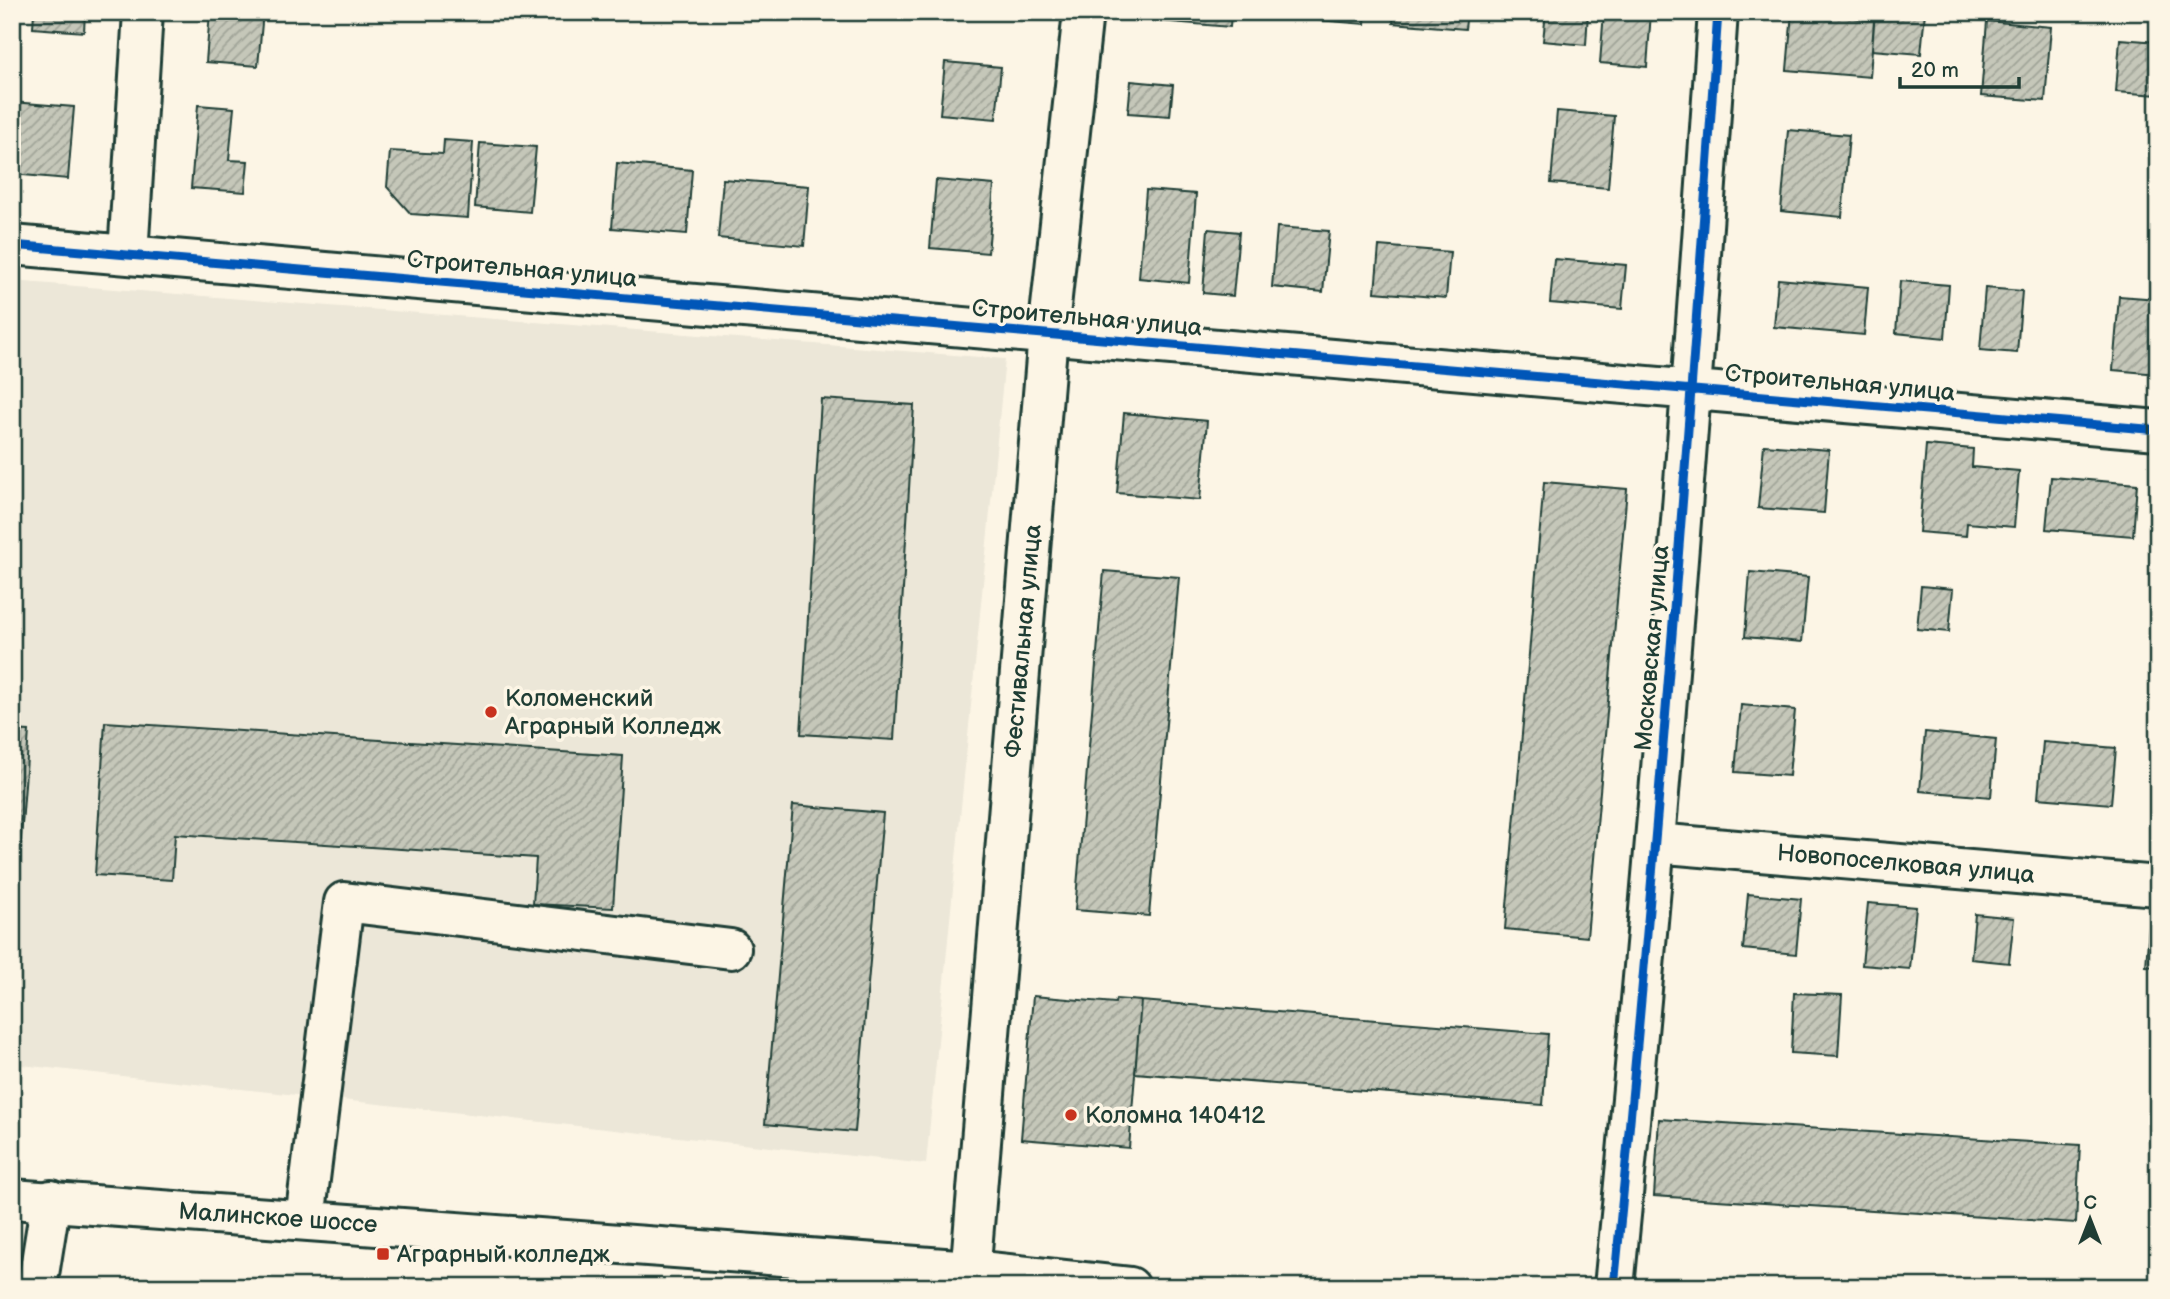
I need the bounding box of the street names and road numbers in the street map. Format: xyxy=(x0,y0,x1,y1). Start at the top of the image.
street label: Строительная улица xyxy=(406,244,638,294)
street label: Строительная улица xyxy=(971,293,1203,343)
street label: Строительная улица xyxy=(1724,358,1956,408)
street label: Фестивальная улица xyxy=(998,523,1048,759)
street label: Московская улица xyxy=(1629,544,1675,752)
street label: Новопоселковая улица xyxy=(1776,838,2036,890)
street label: Малинское шоссе xyxy=(178,1197,378,1239)

